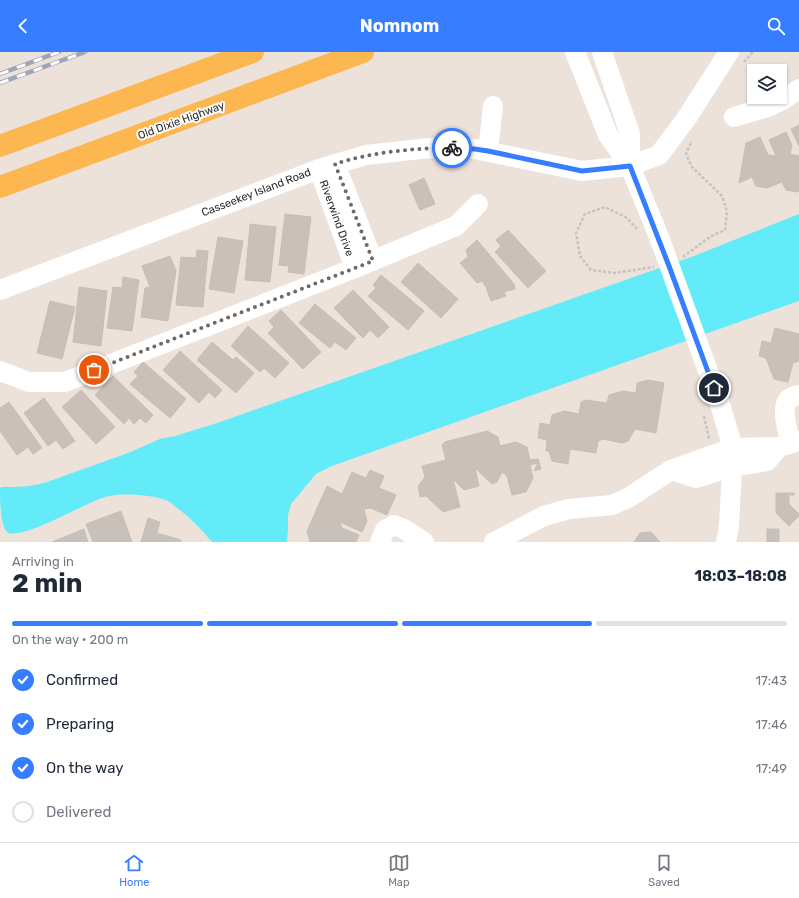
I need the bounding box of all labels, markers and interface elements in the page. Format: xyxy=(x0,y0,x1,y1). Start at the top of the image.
icon: back xyxy=(12,15,34,37)
text: Nomnom xyxy=(360,15,439,37)
icon: search xyxy=(765,15,787,37)
map controls xyxy=(747,64,787,104)
button: layers xyxy=(747,64,787,104)
street label: Old Dixie Highway xyxy=(136,99,226,142)
courier xyxy=(432,128,472,168)
icon: bike xyxy=(441,137,463,159)
street label: Casseekey Island Road xyxy=(200,166,313,219)
street label: Riverwind Drive xyxy=(317,178,356,258)
pin xyxy=(77,353,111,387)
icon: bag xyxy=(83,359,105,381)
pin xyxy=(697,371,731,405)
icon: home xyxy=(703,377,725,399)
text: Arriving in xyxy=(12,554,74,569)
text: 18:03–18:08 xyxy=(694,567,787,585)
text: 2 min xyxy=(12,568,82,599)
text: On the way · 200 m xyxy=(12,632,128,647)
icon: check xyxy=(12,669,34,691)
text: Confirmed xyxy=(46,671,118,689)
text: 17:43 xyxy=(756,673,787,688)
icon: check xyxy=(12,713,34,735)
text: Preparing xyxy=(46,715,114,733)
text: 17:46 xyxy=(756,717,787,732)
icon: check xyxy=(12,757,34,779)
text: On the way xyxy=(46,759,124,777)
text: 17:49 xyxy=(756,761,787,776)
text: Delivered xyxy=(46,803,111,821)
tab: Home xyxy=(119,852,149,889)
tab: Map xyxy=(388,852,410,889)
tab: Saved xyxy=(648,852,680,889)

